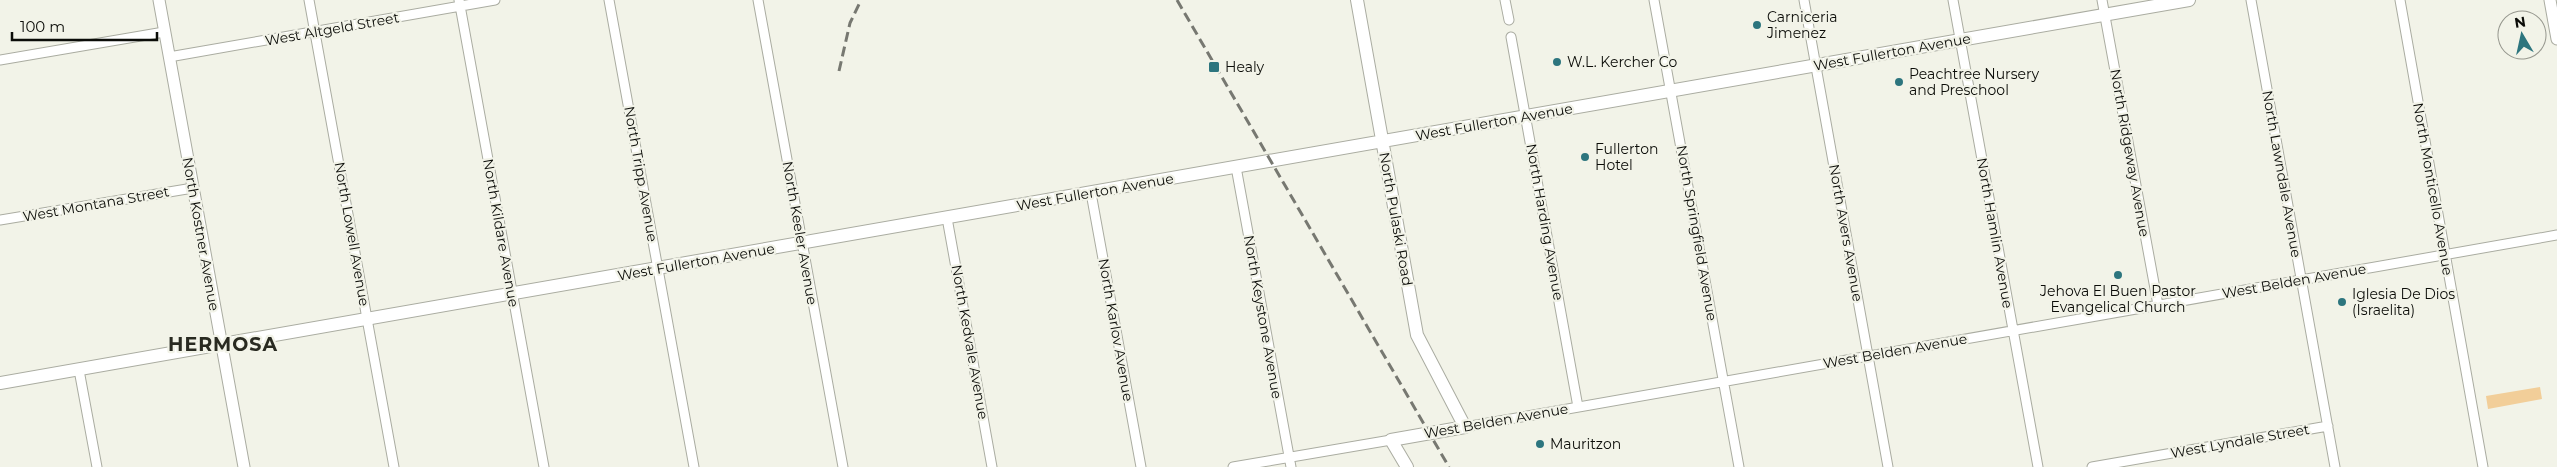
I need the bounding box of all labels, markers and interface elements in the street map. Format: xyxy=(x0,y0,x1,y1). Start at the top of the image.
street label: West Altgeld Street xyxy=(264,8,401,50)
place label: Carniceria Jimenez xyxy=(1766,8,1838,42)
scale bar xyxy=(12,10,158,42)
north arrow xyxy=(2497,10,2547,60)
text: N xyxy=(2513,12,2527,32)
text: 100 m xyxy=(20,17,65,36)
marker: Carniceria Jimenez xyxy=(1751,19,1763,31)
street label: West Fullerton Avenue xyxy=(1812,29,1972,75)
place label: W.L. Kercher Co xyxy=(1567,53,1677,71)
marker: W.L. Kercher Co xyxy=(1551,56,1563,68)
place label: Healy xyxy=(1225,58,1265,76)
marker: Healy xyxy=(1207,60,1221,74)
place label: Peachtree Nursery and Preschool xyxy=(1909,65,2039,99)
street label: North Ridgeway Avenue xyxy=(2106,68,2154,238)
marker: Peachtree Nursery and Preschool xyxy=(1893,76,1905,88)
street label: North Lawndale Avenue xyxy=(2258,89,2306,259)
street label: West Fullerton Avenue xyxy=(1414,99,1574,145)
street label: North Monticello Avenue xyxy=(2409,101,2457,277)
street label: North Tripp Avenue xyxy=(620,105,662,243)
place label: Fullerton Hotel xyxy=(1595,140,1659,174)
street label: North Harding Avenue xyxy=(1522,142,1568,302)
street label: North Springfield Avenue xyxy=(1673,144,1721,322)
street label: North Pulaski Road xyxy=(1375,151,1417,287)
marker: Fullerton Hotel xyxy=(1579,151,1591,163)
street label: North Kostner Avenue xyxy=(179,156,223,312)
street label: North Hamlin Avenue xyxy=(1973,156,2017,310)
street label: North Kildare Avenue xyxy=(479,157,523,309)
street label: North Keeler Avenue xyxy=(778,160,822,306)
street label: North Lowell Avenue xyxy=(330,161,374,307)
street label: North Avers Avenue xyxy=(1825,163,1867,303)
street label: West Fullerton Avenue xyxy=(1015,169,1175,215)
street label: West Montana Street xyxy=(21,182,171,226)
street label: North Keystone Avenue xyxy=(1240,234,1286,400)
street label: West Fullerton Avenue xyxy=(616,239,776,285)
street label: North Karlov Avenue xyxy=(1095,257,1137,403)
street label: West Belden Avenue xyxy=(2220,259,2368,303)
street label: North Kedvale Avenue xyxy=(948,263,992,421)
marker: Jehova El Buen Pastor Evangelical Church xyxy=(2112,269,2124,281)
place label: Jehova El Buen Pastor Evangelical Church xyxy=(2039,282,2196,316)
place label: Iglesia De Dios (Israelita) xyxy=(2352,285,2455,319)
marker: Iglesia De Dios (Israelita) xyxy=(2336,296,2348,308)
street label: West Belden Avenue xyxy=(1821,329,1969,373)
district label: HERMOSA xyxy=(168,333,278,356)
street label: West Belden Avenue xyxy=(1422,399,1570,443)
street label: West Lyndale Street xyxy=(2169,420,2311,462)
place label: Mauritzon xyxy=(1550,435,1621,453)
marker: Mauritzon xyxy=(1534,438,1546,450)

